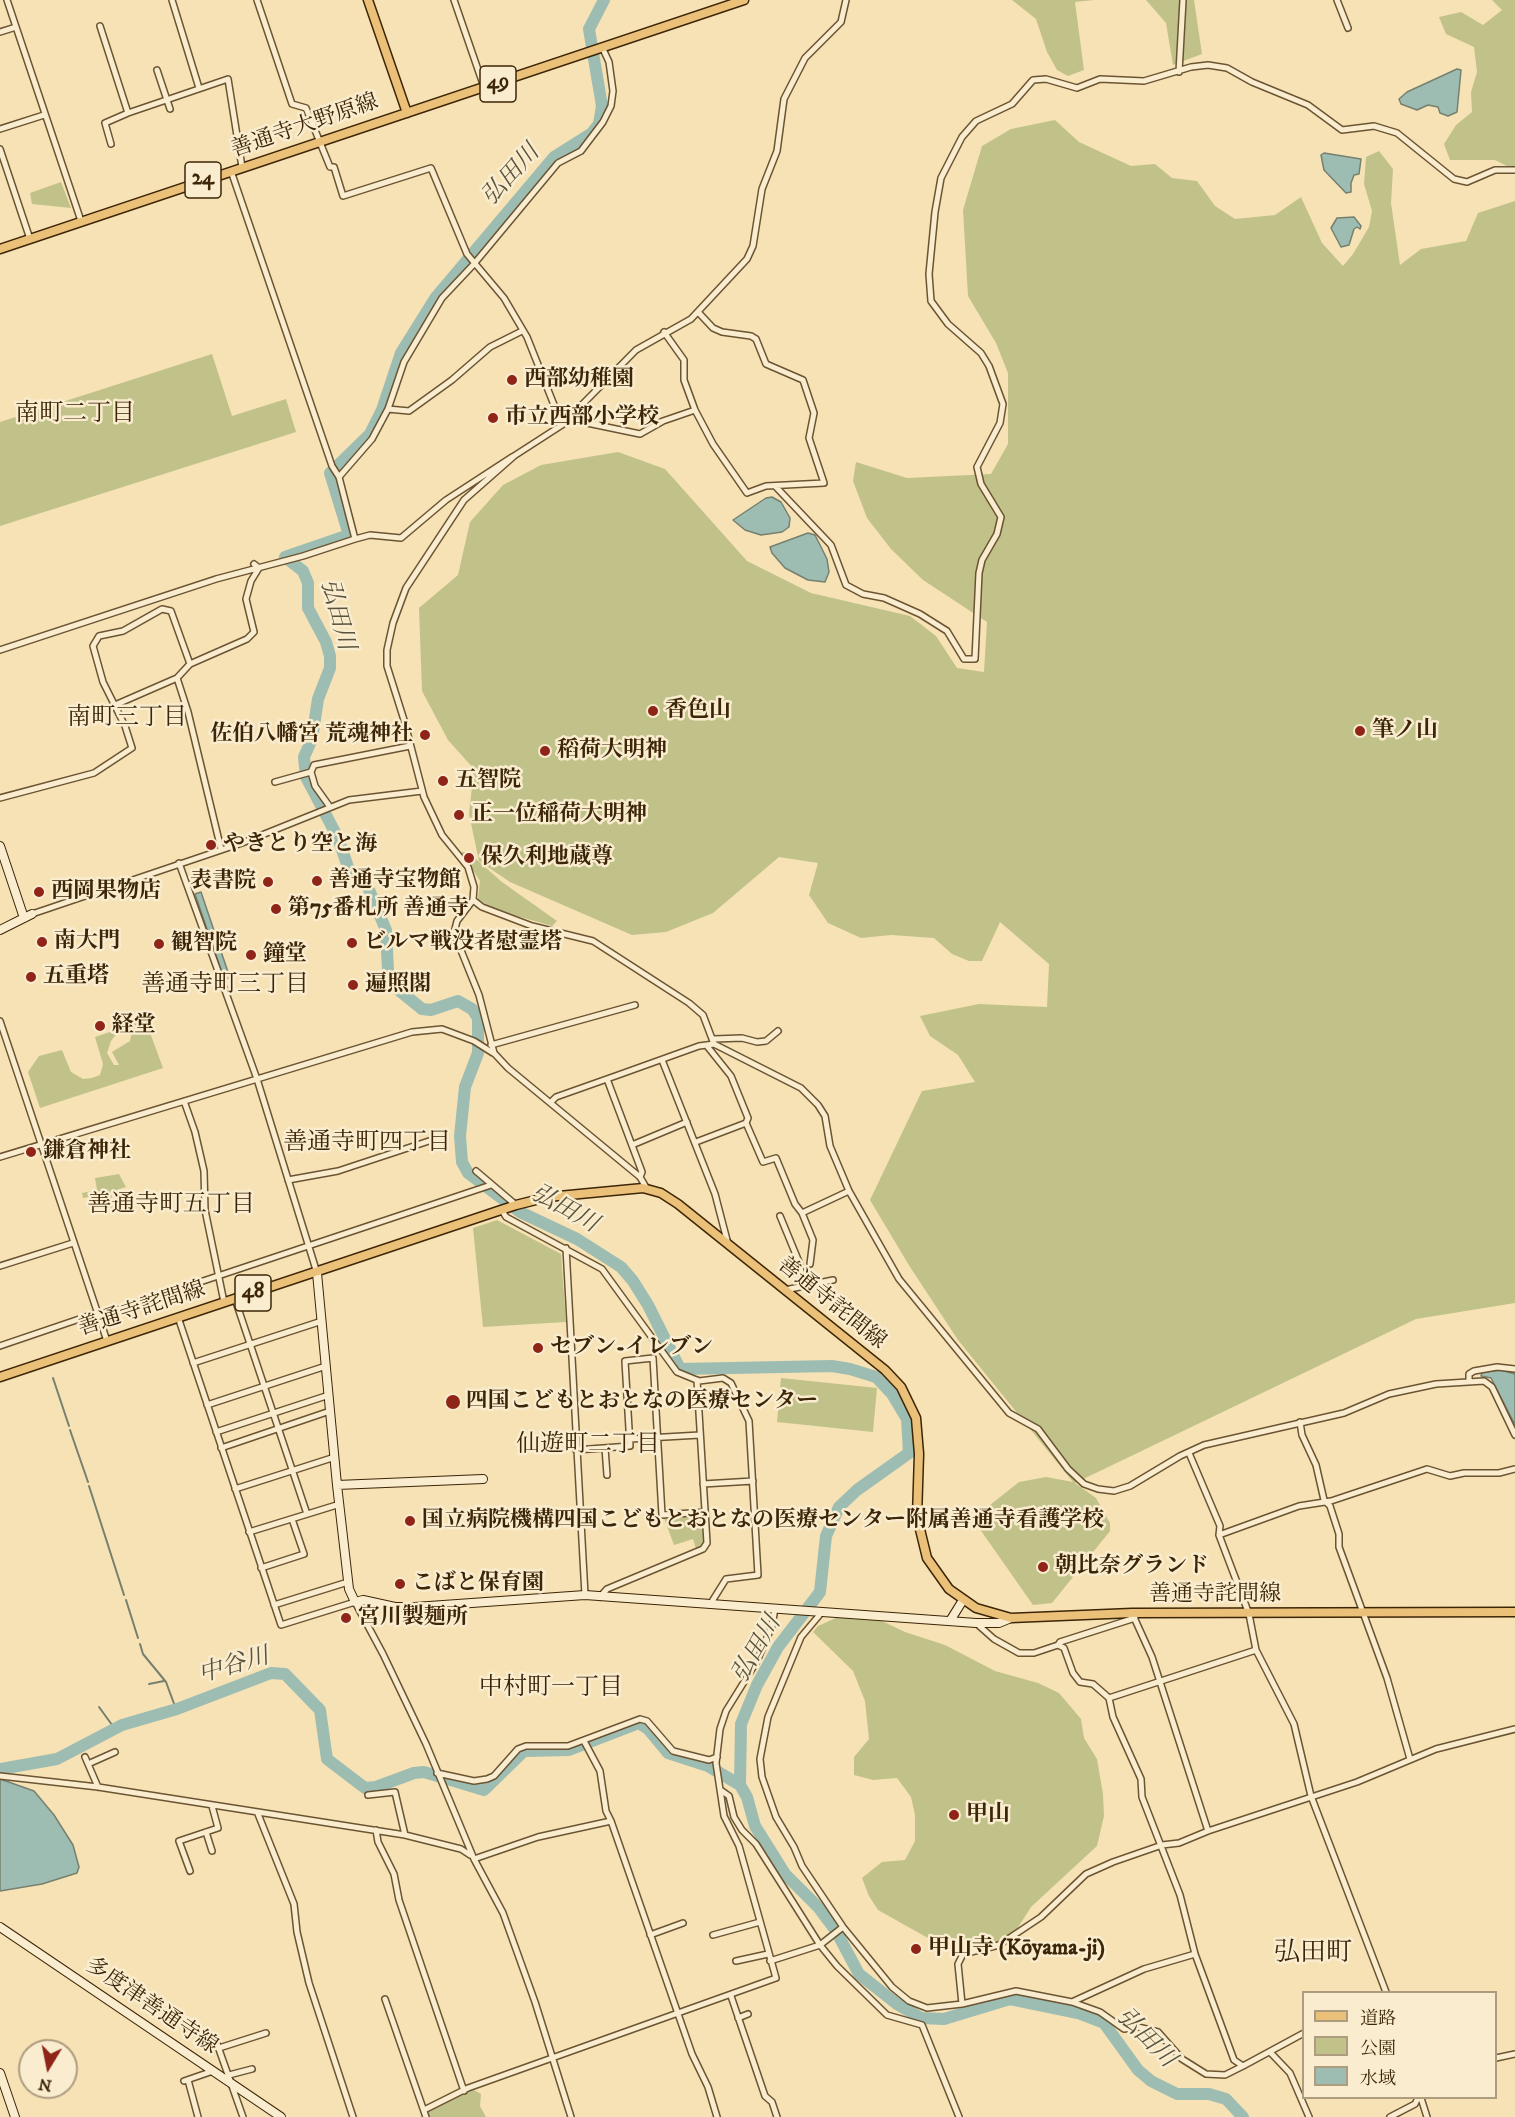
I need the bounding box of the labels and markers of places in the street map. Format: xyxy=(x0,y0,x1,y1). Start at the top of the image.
place label: 西部幼稚園 xyxy=(524,367,634,393)
marker: 西部幼稚園 xyxy=(505,373,519,387)
place label: 市立西部小学校 xyxy=(505,405,659,431)
marker: 市立西部小学校 xyxy=(486,411,500,425)
place label: 香色山 xyxy=(665,698,731,724)
marker: 香色山 xyxy=(646,704,660,718)
place label: 筆ノ山 xyxy=(1372,718,1438,744)
place label: 佐伯八幡宮 荒魂神社 xyxy=(210,722,413,748)
marker: 筆ノ山 xyxy=(1353,724,1367,738)
marker: 佐伯八幡宮 荒魂神社 xyxy=(418,728,432,742)
place label: 稻荷大明神 xyxy=(557,738,667,764)
marker: 稻荷大明神 xyxy=(538,744,552,758)
place label: 五智院 xyxy=(455,768,521,794)
marker: 五智院 xyxy=(436,774,450,788)
place label: 正一位稲荷大明神 xyxy=(471,802,647,828)
marker: 正一位稲荷大明神 xyxy=(452,808,466,822)
place label: やきとり空と海 xyxy=(223,832,377,858)
marker: やきとり空と海 xyxy=(204,838,218,852)
place label: 保久利地蔵尊 xyxy=(481,845,613,871)
marker: 保久利地蔵尊 xyxy=(462,851,476,865)
place label: 善通寺宝物館 xyxy=(329,868,461,894)
place label: 表書院 xyxy=(190,869,256,895)
marker: 善通寺宝物館 xyxy=(310,874,324,888)
marker: 表書院 xyxy=(261,875,275,889)
place label: 西岡果物店 xyxy=(51,879,161,905)
marker: 西岡果物店 xyxy=(32,885,46,899)
place label: 第75番札所 善通寺 xyxy=(288,896,469,922)
marker: 第75番札所 善通寺 xyxy=(269,902,283,916)
place label: 南大門 xyxy=(54,929,120,955)
place label: ビルマ戦没者慰霊塔 xyxy=(364,930,562,956)
place label: 観智院 xyxy=(171,931,237,957)
marker: 南大門 xyxy=(35,935,49,949)
marker: ビルマ戦没者慰霊塔 xyxy=(345,936,359,950)
marker: 観智院 xyxy=(152,937,166,951)
place label: 鐘堂 xyxy=(263,942,307,968)
marker: 鐘堂 xyxy=(244,948,258,962)
place label: 五重塔 xyxy=(43,964,109,990)
marker: 五重塔 xyxy=(24,970,38,984)
place label: 遍照閣 xyxy=(365,972,431,998)
marker: 遍照閣 xyxy=(346,978,360,992)
place label: 経堂 xyxy=(112,1013,156,1039)
marker: 経堂 xyxy=(93,1019,107,1033)
place label: 鎌倉神社 xyxy=(43,1139,131,1165)
marker: 鎌倉神社 xyxy=(24,1145,38,1159)
place label: セブン-イレブン xyxy=(550,1335,713,1361)
marker: セブン-イレブン xyxy=(531,1341,545,1355)
place label: 四国こどもとおとなの医療センター xyxy=(466,1389,818,1415)
marker: 四国こどもとおとなの医療センター xyxy=(444,1393,462,1411)
place label: 国立病院機構四国こどもとおとなの医療センター附属善通寺看護学校 xyxy=(422,1508,1104,1534)
marker: 国立病院機構四国こどもとおとなの医療センター附属善通寺看護学校 xyxy=(403,1514,417,1528)
place label: 朝比奈グランド xyxy=(1055,1554,1209,1580)
marker: 朝比奈グランド xyxy=(1036,1560,1050,1574)
place label: こばと保育園 xyxy=(412,1571,544,1597)
marker: こばと保育園 xyxy=(393,1577,407,1591)
place label: 宮川製麺所 xyxy=(358,1605,468,1631)
marker: 宮川製麺所 xyxy=(339,1611,353,1625)
place label: 甲山 xyxy=(966,1802,1010,1828)
marker: 甲山 xyxy=(947,1808,961,1822)
place label: 甲山寺 (Kōyama-ji) xyxy=(928,1936,1105,1962)
marker: 甲山寺 (Kōyama-ji) xyxy=(909,1942,923,1956)

